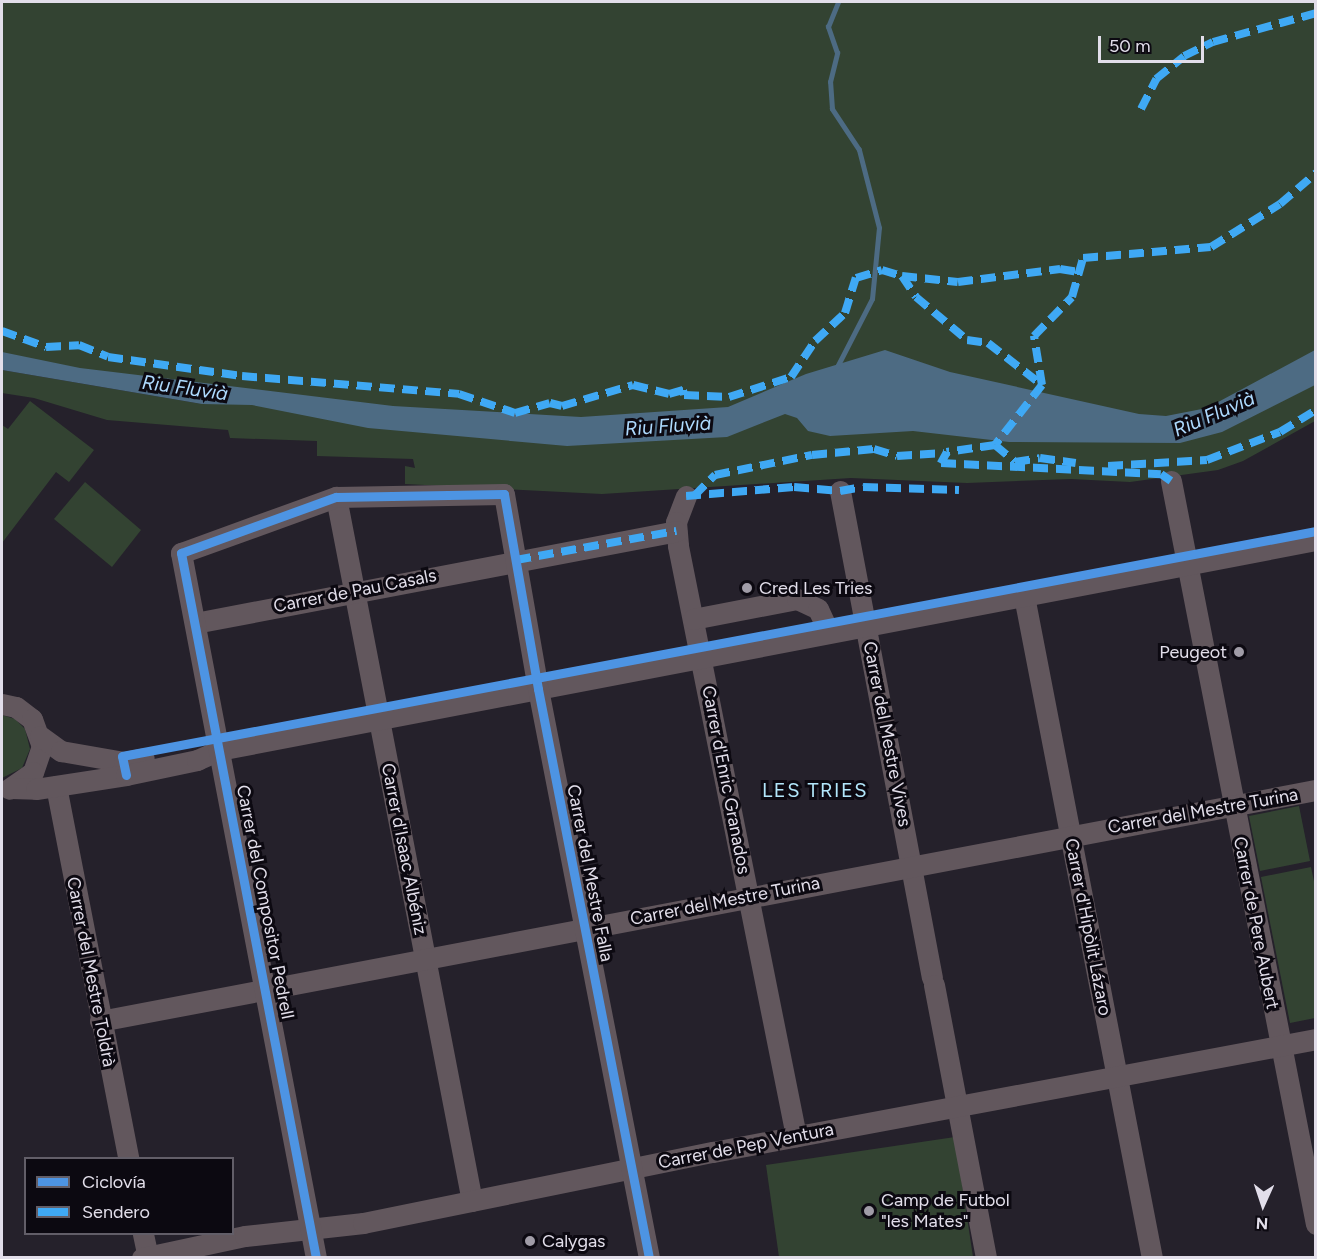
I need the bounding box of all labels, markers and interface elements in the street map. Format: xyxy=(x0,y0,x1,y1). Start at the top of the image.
scale bar xyxy=(1101,24,1208,62)
text: 50 m xyxy=(1109,35,1151,57)
water label: Riu Fluvià xyxy=(140,370,230,406)
water label: Riu Fluvià xyxy=(1169,386,1259,442)
water label: Riu Fluvià xyxy=(624,411,712,441)
street label: Carrer de Pau Casals xyxy=(272,565,438,617)
place label: Cred Les Tries xyxy=(759,577,872,599)
marker: Cred Les Tries xyxy=(740,581,754,595)
street label: Carrer del Mestre Vives xyxy=(858,640,916,828)
place label: Peugeot xyxy=(1159,641,1227,663)
marker: Peugeot xyxy=(1232,645,1246,659)
street label: Carrer d'Enric Granados xyxy=(697,684,755,876)
street label: Carrer d'Isaac Albéniz xyxy=(377,761,431,937)
district label: LES TRIES xyxy=(762,778,868,802)
street label: Carrer del Compositor Pedrell xyxy=(232,783,298,1021)
street label: Carrer del Mestre Falla xyxy=(562,783,618,963)
street label: Carrer del Mestre Turina xyxy=(1106,784,1300,838)
street label: Carrer de Pere Aubert xyxy=(1229,835,1283,1011)
street label: Carrer d'Hipòlit Lázaro xyxy=(1060,837,1116,1017)
street label: Carrer del Mestre Turina xyxy=(628,872,822,930)
street label: Carrer del Mestre Toldrà xyxy=(62,875,120,1069)
street label: Carrer de Pep Ventura xyxy=(656,1118,836,1174)
legend xyxy=(24,1157,234,1235)
text: Ciclovía xyxy=(82,1171,146,1193)
north arrow xyxy=(1233,1175,1293,1235)
place label: Camp de Futbol "les Mates" xyxy=(881,1190,1010,1232)
text: Sendero xyxy=(82,1201,150,1223)
marker: Camp de Futbol "les Mates" xyxy=(862,1204,876,1218)
text: N xyxy=(1255,1214,1269,1233)
place label: Calygas xyxy=(542,1230,606,1252)
marker: Calygas xyxy=(523,1234,537,1248)

